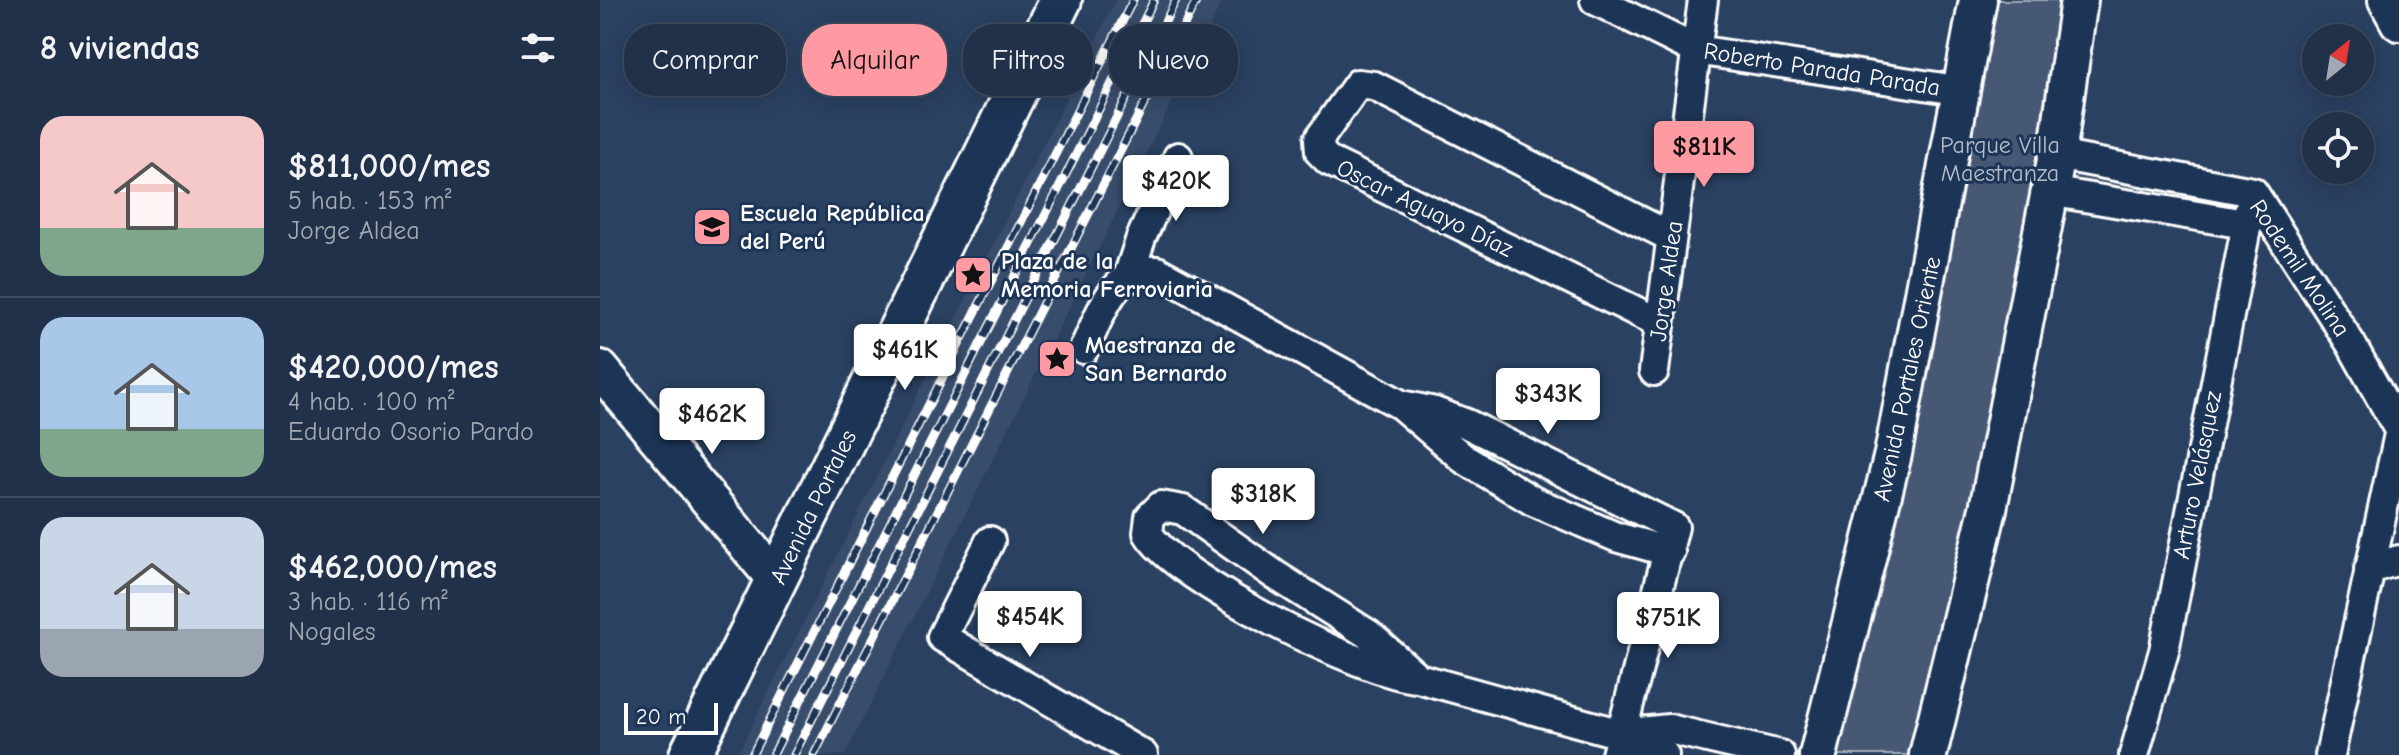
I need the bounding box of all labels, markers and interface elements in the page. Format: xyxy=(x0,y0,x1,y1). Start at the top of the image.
chip: Comprar xyxy=(624,24,786,96)
chip: Alquilar xyxy=(802,24,947,96)
chip: Filtros xyxy=(963,24,1093,96)
chip: Nuevo xyxy=(1109,24,1238,96)
north arrow xyxy=(2302,24,2374,96)
map controls xyxy=(2302,24,2374,184)
icon: filters xyxy=(516,26,560,70)
text: 8 viviendas xyxy=(40,28,200,68)
street label: Roberto Parada Parada xyxy=(1702,36,1942,102)
button: locate xyxy=(2302,112,2374,184)
pin: $811K xyxy=(1648,121,1760,189)
park label: Parque Villa Maestranza xyxy=(1940,131,2060,187)
text: $811K xyxy=(1672,132,1736,162)
text: $811,000/mes xyxy=(288,146,491,186)
icon: home xyxy=(104,148,200,244)
street label: Oscar Aguayo Díaz xyxy=(1332,153,1518,263)
pin: $420K xyxy=(1120,155,1232,223)
text: $420K xyxy=(1141,166,1211,196)
text: 5 hab. · 153 m² xyxy=(288,186,452,216)
street label: Rodemil Molina xyxy=(2244,194,2356,342)
place label: Escuela República del Perú xyxy=(740,199,925,255)
school or university icon: Escuela República del Perú xyxy=(691,206,733,248)
text: Jorge Aldea xyxy=(288,216,420,246)
street label: Jorge Aldea xyxy=(1644,219,1688,343)
place label: Plaza de la Memoria Ferroviaria xyxy=(1001,247,1213,303)
place icon: Plaza de la Memoria Ferroviaria xyxy=(952,254,994,296)
street label: Avenida Portales Oriente xyxy=(1867,254,1947,504)
pin: $461K xyxy=(849,324,961,392)
place label: Maestranza de San Bernardo xyxy=(1085,331,1236,387)
text: $461K xyxy=(872,335,938,365)
place icon: Maestranza de San Bernardo xyxy=(1036,338,1078,380)
text: $420,000/mes xyxy=(288,347,499,387)
icon: home xyxy=(104,349,200,445)
pin: $343K xyxy=(1492,368,1604,436)
text: $343K xyxy=(1514,379,1582,409)
text: 4 hab. · 100 m² xyxy=(288,387,454,417)
pin: $462K xyxy=(656,388,768,456)
street label: Arturo Velásquez xyxy=(2167,388,2227,561)
text: $462K xyxy=(677,399,747,429)
text: Eduardo Osorio Pardo xyxy=(288,417,534,447)
street label: Avenida Portales xyxy=(764,425,862,589)
pin: $318K xyxy=(1207,468,1319,536)
text: $318K xyxy=(1230,479,1296,509)
text: $462,000/mes xyxy=(288,547,497,587)
icon: home xyxy=(104,549,200,645)
text: 3 hab. · 116 m² xyxy=(288,587,448,617)
pin: $454K xyxy=(974,591,1086,659)
pin: $751K xyxy=(1612,592,1724,660)
text: $454K xyxy=(996,602,1064,632)
text: $751K xyxy=(1635,603,1701,633)
text: Nogales xyxy=(288,617,376,647)
scale bar xyxy=(624,699,718,735)
text: 20 m xyxy=(636,704,686,730)

